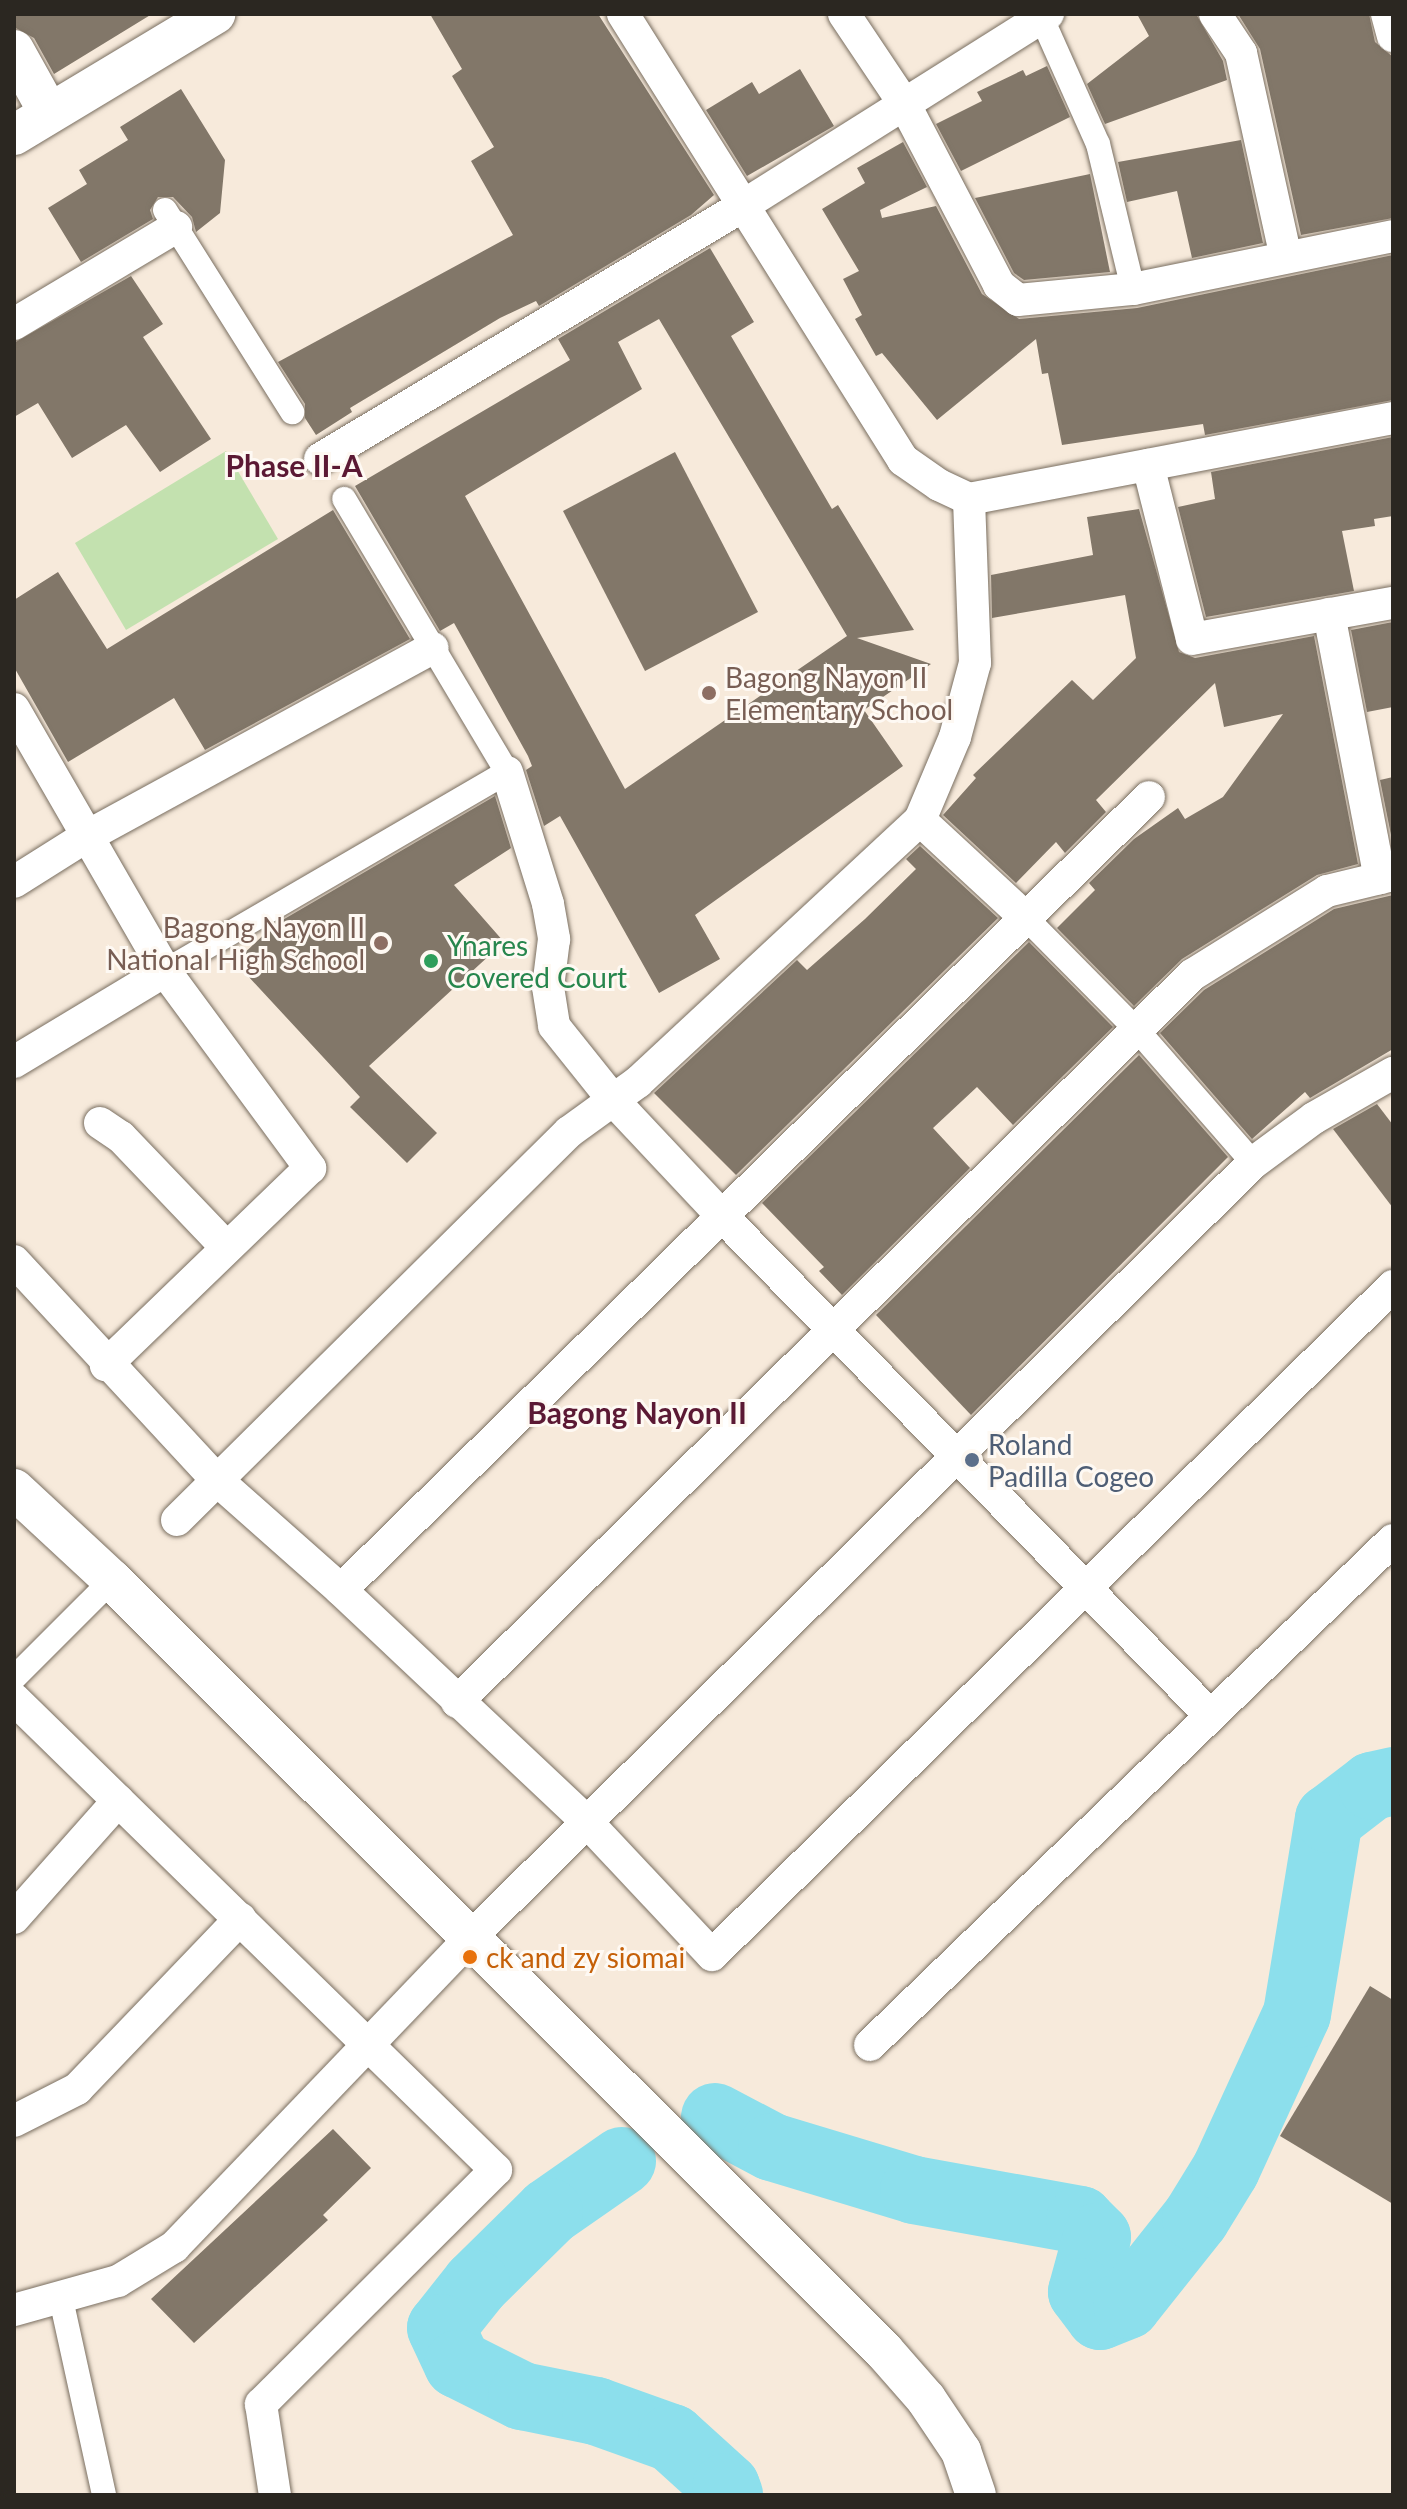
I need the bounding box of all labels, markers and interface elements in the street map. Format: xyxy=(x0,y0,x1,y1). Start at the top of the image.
district label: Phase II-A xyxy=(226,447,362,483)
place label: Bagong Nayon II Elementary School xyxy=(725,660,954,726)
marker: Bagong Nayon II Elementary School xyxy=(700,684,718,702)
place label: Bagong Nayon II National High School xyxy=(106,910,365,976)
place label: Ynares Covered Court xyxy=(447,928,627,994)
marker: Bagong Nayon II National High School xyxy=(372,934,390,952)
marker: Ynares Covered Court xyxy=(422,952,440,970)
district label: Bagong Nayon II xyxy=(527,1394,747,1430)
place label: Roland Padilla Cogeo xyxy=(988,1427,1154,1493)
marker: Roland Padilla Cogeo xyxy=(963,1451,981,1469)
place label: ck and zy siomai xyxy=(486,1940,686,1974)
marker: ck and zy siomai xyxy=(461,1948,479,1966)

